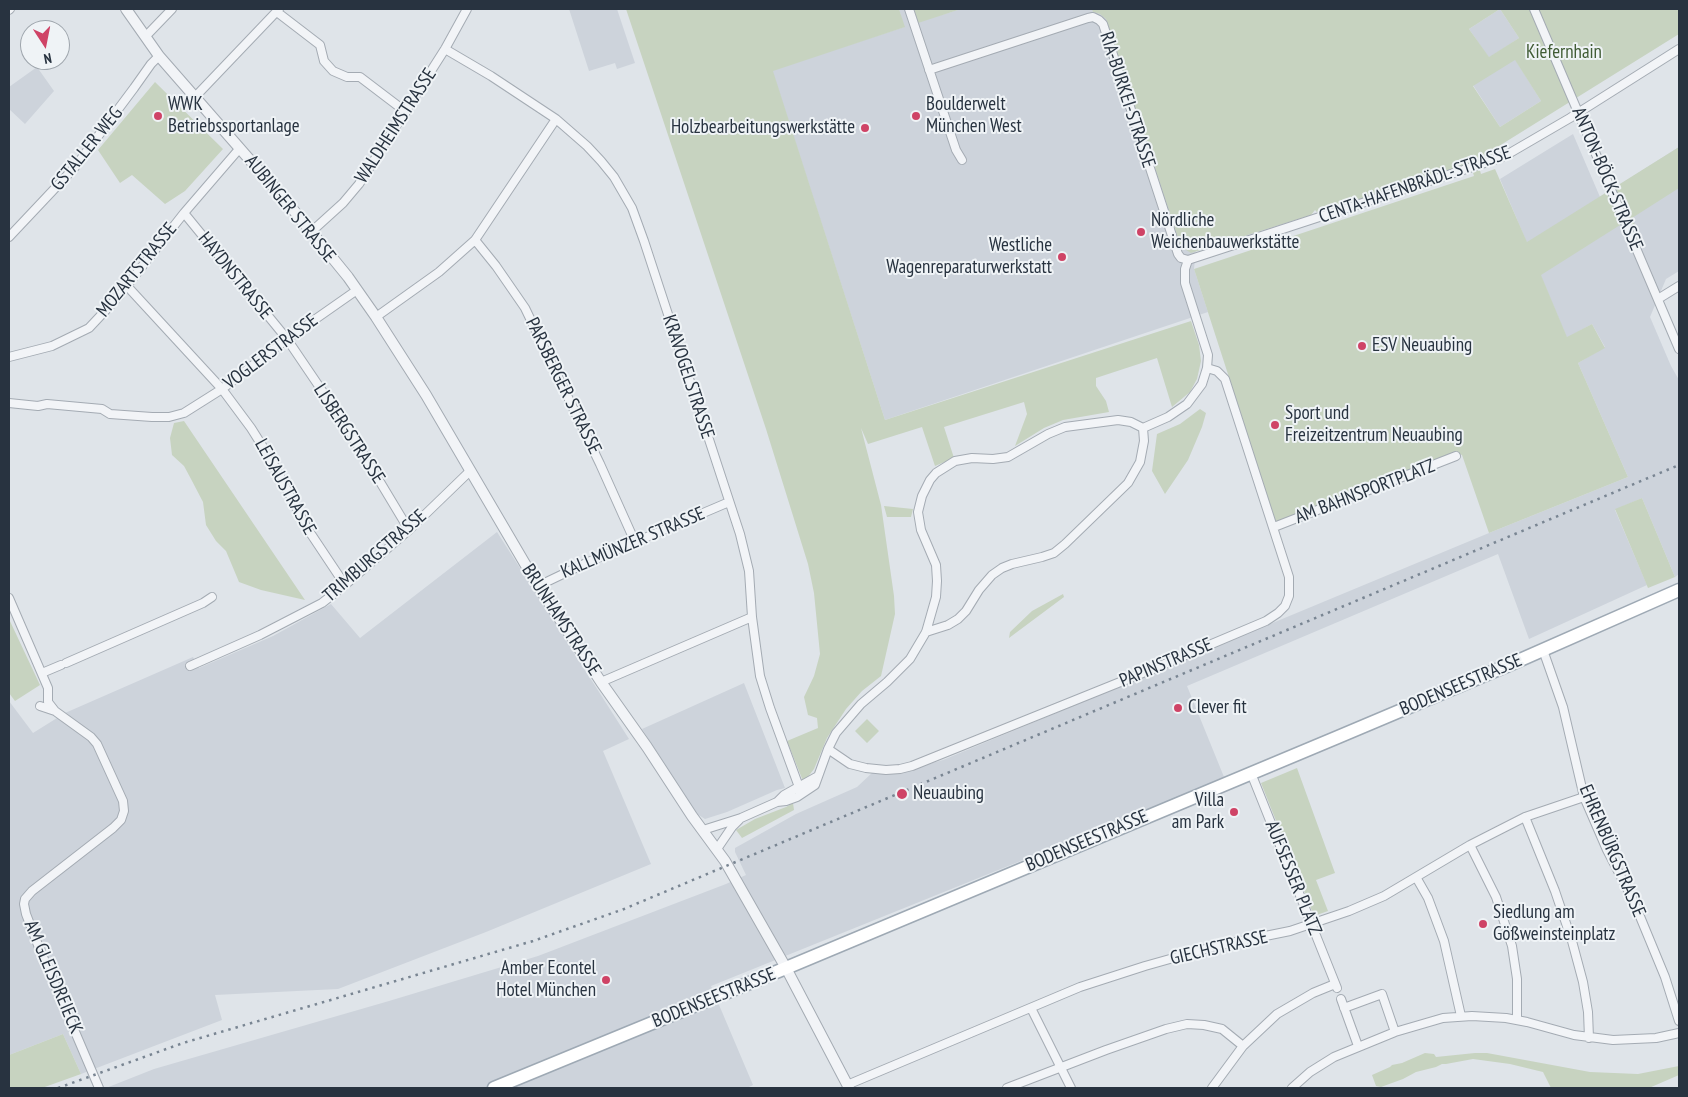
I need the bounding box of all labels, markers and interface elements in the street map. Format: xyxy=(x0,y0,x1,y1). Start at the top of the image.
north arrow xyxy=(20,20,70,70)
street label: RIA-BURKEI-STRASSE xyxy=(1094,29,1160,171)
park label: Kiefernhain xyxy=(1526,42,1602,64)
text: N xyxy=(42,49,53,68)
street label: WALDHEIMSTRASSE xyxy=(350,64,442,188)
place label: WWK Betriebssportanlage xyxy=(168,94,300,138)
place label: Boulderwelt München West xyxy=(926,94,1022,138)
street label: GSTALLER WEG xyxy=(46,102,128,196)
street label: ANTON-BÖCK-STRASSE xyxy=(1566,104,1648,254)
marker: WWK Betriebssportanlage xyxy=(152,110,164,122)
marker: Boulderwelt München West xyxy=(910,110,922,122)
place label: Holzbearbeitungswerkstätte xyxy=(671,117,855,139)
marker: Holzbearbeitungswerkstätte xyxy=(859,122,871,134)
street label: CENTA-HAFENBRÄDL-STRASSE xyxy=(1316,141,1514,229)
street label: AUBINGER STRASSE xyxy=(240,151,340,267)
place label: Nördliche Weichenbauwerkstätte xyxy=(1151,210,1299,254)
street label: MOZARTSTRASSE xyxy=(92,218,182,322)
marker: Nördliche Weichenbauwerkstätte xyxy=(1135,226,1147,238)
street label: HAYDNSTRASSE xyxy=(193,228,277,324)
place label: Westliche Wagenreparaturwerkstatt xyxy=(886,235,1052,279)
marker: Westliche Wagenreparaturwerkstatt xyxy=(1056,251,1068,263)
street label: VOGLERSTRASSE xyxy=(219,309,323,395)
street label: KRAVOGELSTRASSE xyxy=(657,312,719,442)
street label: PARSBERGER STRASSE xyxy=(520,314,606,458)
place label: ESV Neuaubing xyxy=(1372,335,1472,357)
marker: ESV Neuaubing xyxy=(1356,340,1368,352)
street label: LISBERGSTRASSE xyxy=(308,380,390,488)
place label: Sport und Freizeitzentrum Neuaubing xyxy=(1285,403,1463,447)
marker: Sport und Freizeitzentrum Neuaubing xyxy=(1269,419,1281,431)
street label: LEISAUSTRASSE xyxy=(249,435,321,539)
street label: AM BAHNSPORTPLATZ xyxy=(1292,455,1438,529)
street label: KALLMÜNZER STRASSE xyxy=(558,502,708,584)
street label: TRIMBURGSTRASSE xyxy=(319,505,431,607)
street label: BRUNHAMSTRASSE xyxy=(517,560,605,680)
street label: PAPINSTRASSE xyxy=(1116,633,1216,693)
street label: BODENSEESTRASSE xyxy=(1396,649,1526,721)
place label: Clever fit xyxy=(1188,697,1247,719)
marker: Clever fit xyxy=(1172,702,1184,714)
street label: EHRENBÜRGSTRASSE xyxy=(1574,782,1650,920)
place label: Neuaubing xyxy=(913,783,984,805)
marker: Neuaubing xyxy=(895,787,909,801)
place label: Villa am Park xyxy=(1172,790,1224,834)
street label: BODENSEESTRASSE xyxy=(1022,805,1152,877)
marker: Villa am Park xyxy=(1228,806,1240,818)
street label: AUFSESSER PLATZ xyxy=(1260,817,1326,939)
place label: Siedlung am Gößweinsteinplatz xyxy=(1493,902,1615,946)
street label: AM GLEISDREIECK xyxy=(19,917,87,1037)
marker: Siedlung am Gößweinsteinplatz xyxy=(1477,918,1489,930)
street label: GIECHSTRASSE xyxy=(1168,926,1270,970)
place label: Amber Econtel Hotel München xyxy=(496,958,596,1002)
street label: BODENSEESTRASSE xyxy=(649,963,779,1033)
marker: Amber Econtel Hotel München xyxy=(600,974,612,986)

